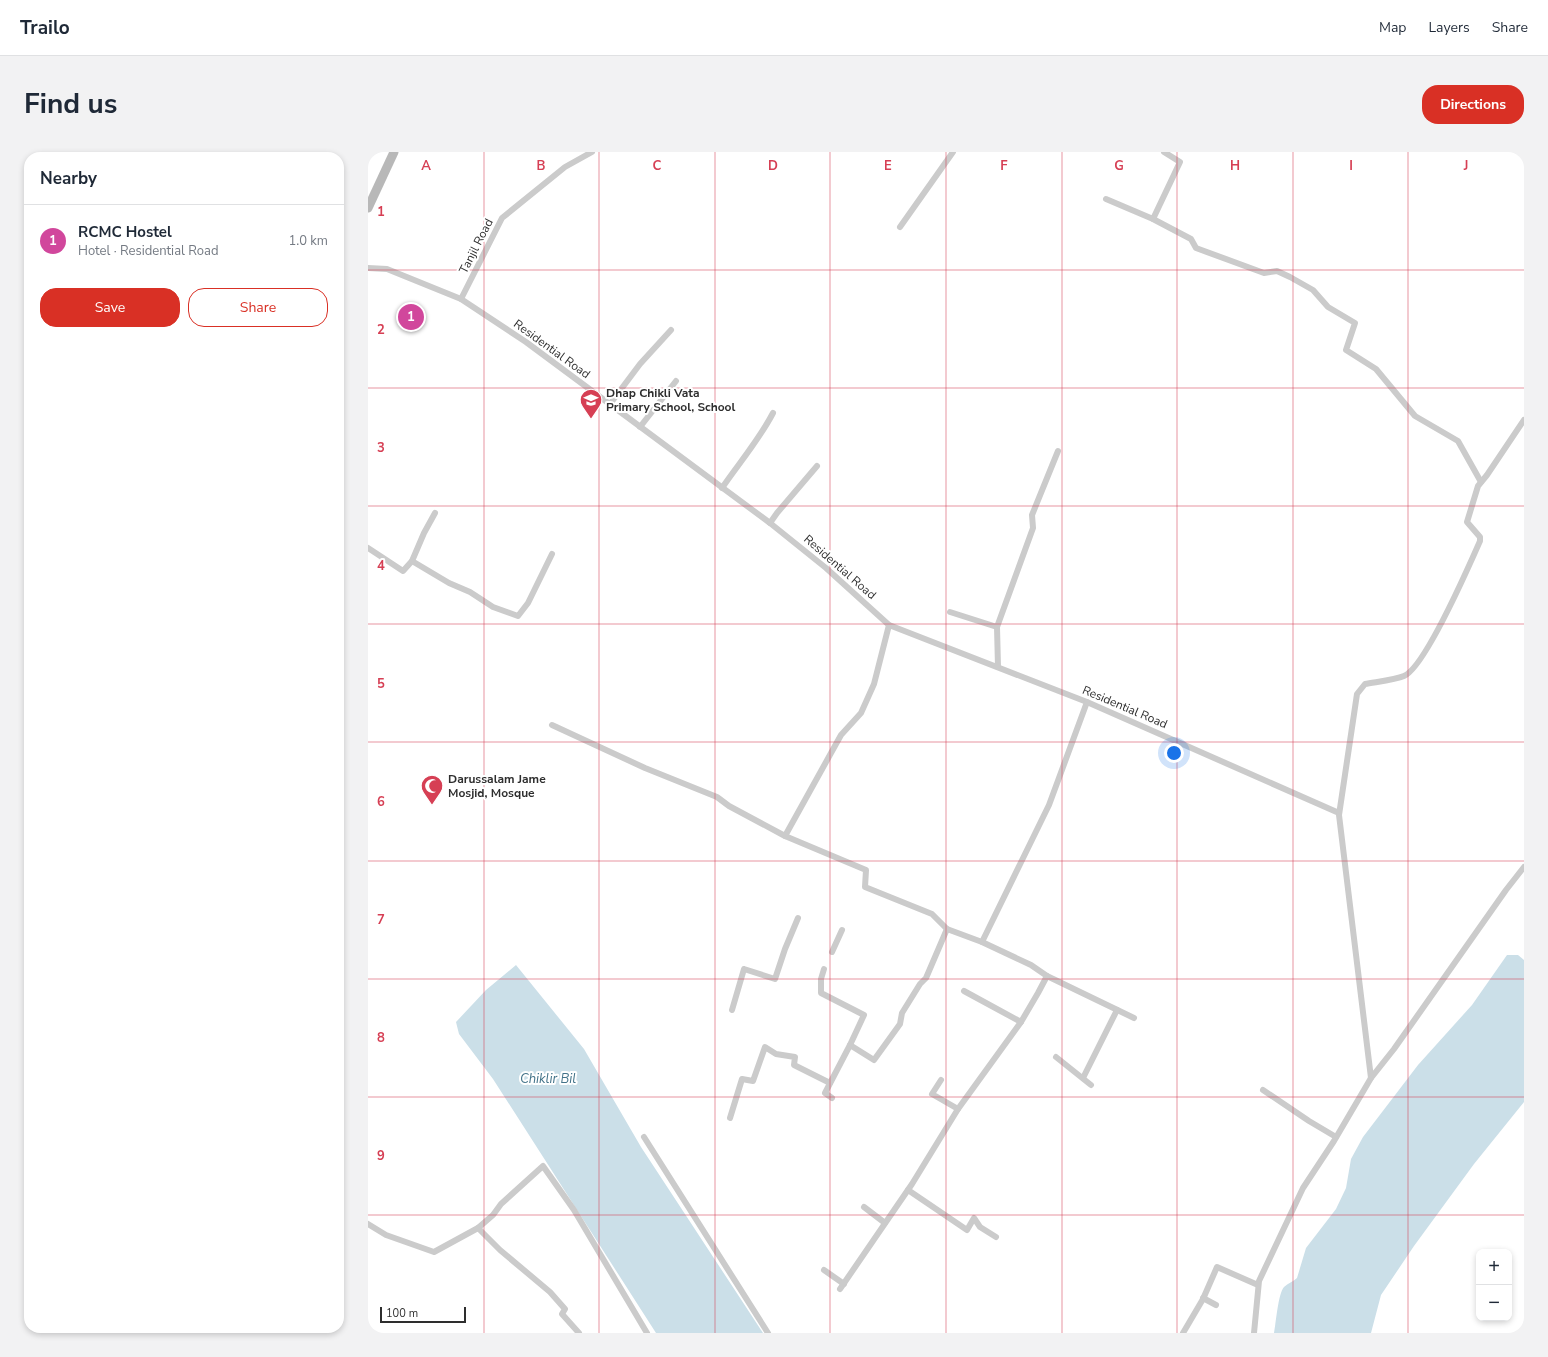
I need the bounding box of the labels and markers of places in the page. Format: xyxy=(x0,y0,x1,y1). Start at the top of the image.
pin: 1 xyxy=(398,302,424,332)
place label: Dhap Chikli Vata Primary School, School xyxy=(606,385,735,415)
school or university icon: Dhap Chikli Vata Primary School, School xyxy=(578,387,604,420)
place label: Darussalam Jame Mosjid, Mosque xyxy=(448,771,546,801)
mosque icon: Darussalam Jame Mosjid, Mosque xyxy=(419,773,445,806)

